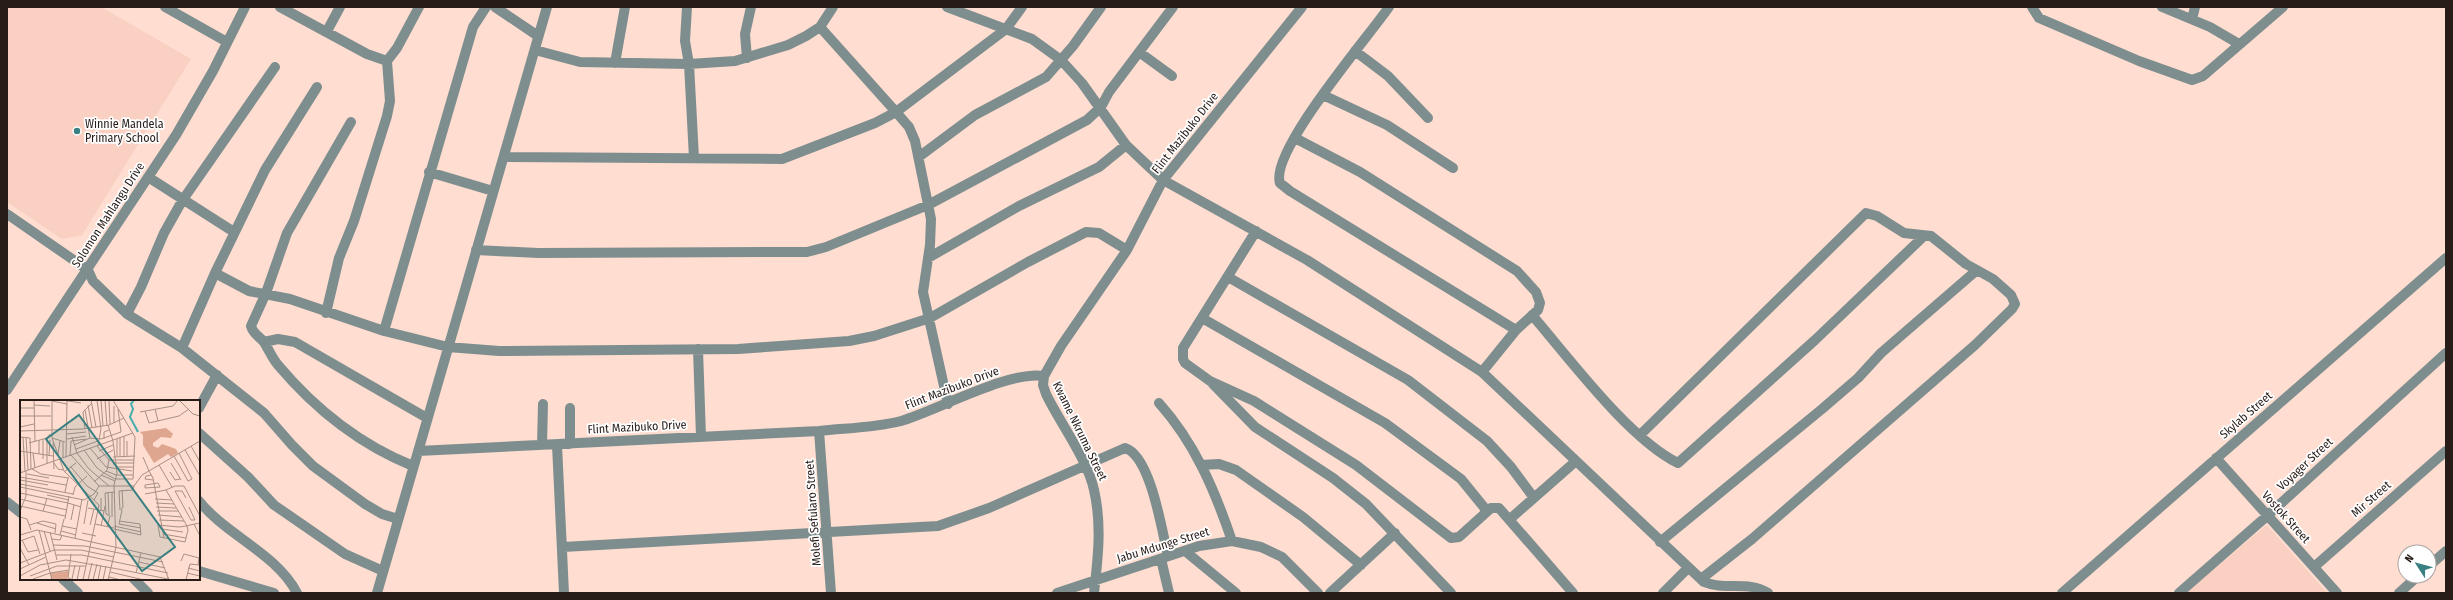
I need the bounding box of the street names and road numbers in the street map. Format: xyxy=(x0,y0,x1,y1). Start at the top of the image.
street label: Flint Mazibuko Drive xyxy=(1149,90,1221,176)
street label: Solomon Mahlangu Drive xyxy=(69,160,147,270)
street label: Flint Mazibuko Drive xyxy=(903,364,1001,412)
street label: Kwame Nkruma Street xyxy=(1050,379,1110,483)
street label: Skylab Street xyxy=(2217,388,2275,441)
street label: Flint Mazibuko Drive xyxy=(587,417,687,437)
street label: Voyager Street xyxy=(2274,435,2336,493)
street label: Molefi Sefularo Street xyxy=(802,459,824,567)
street label: Mir Street xyxy=(2348,478,2394,520)
street label: Vostok Street xyxy=(2259,488,2313,546)
street label: Jabu Mdunge Street xyxy=(1115,524,1211,566)

